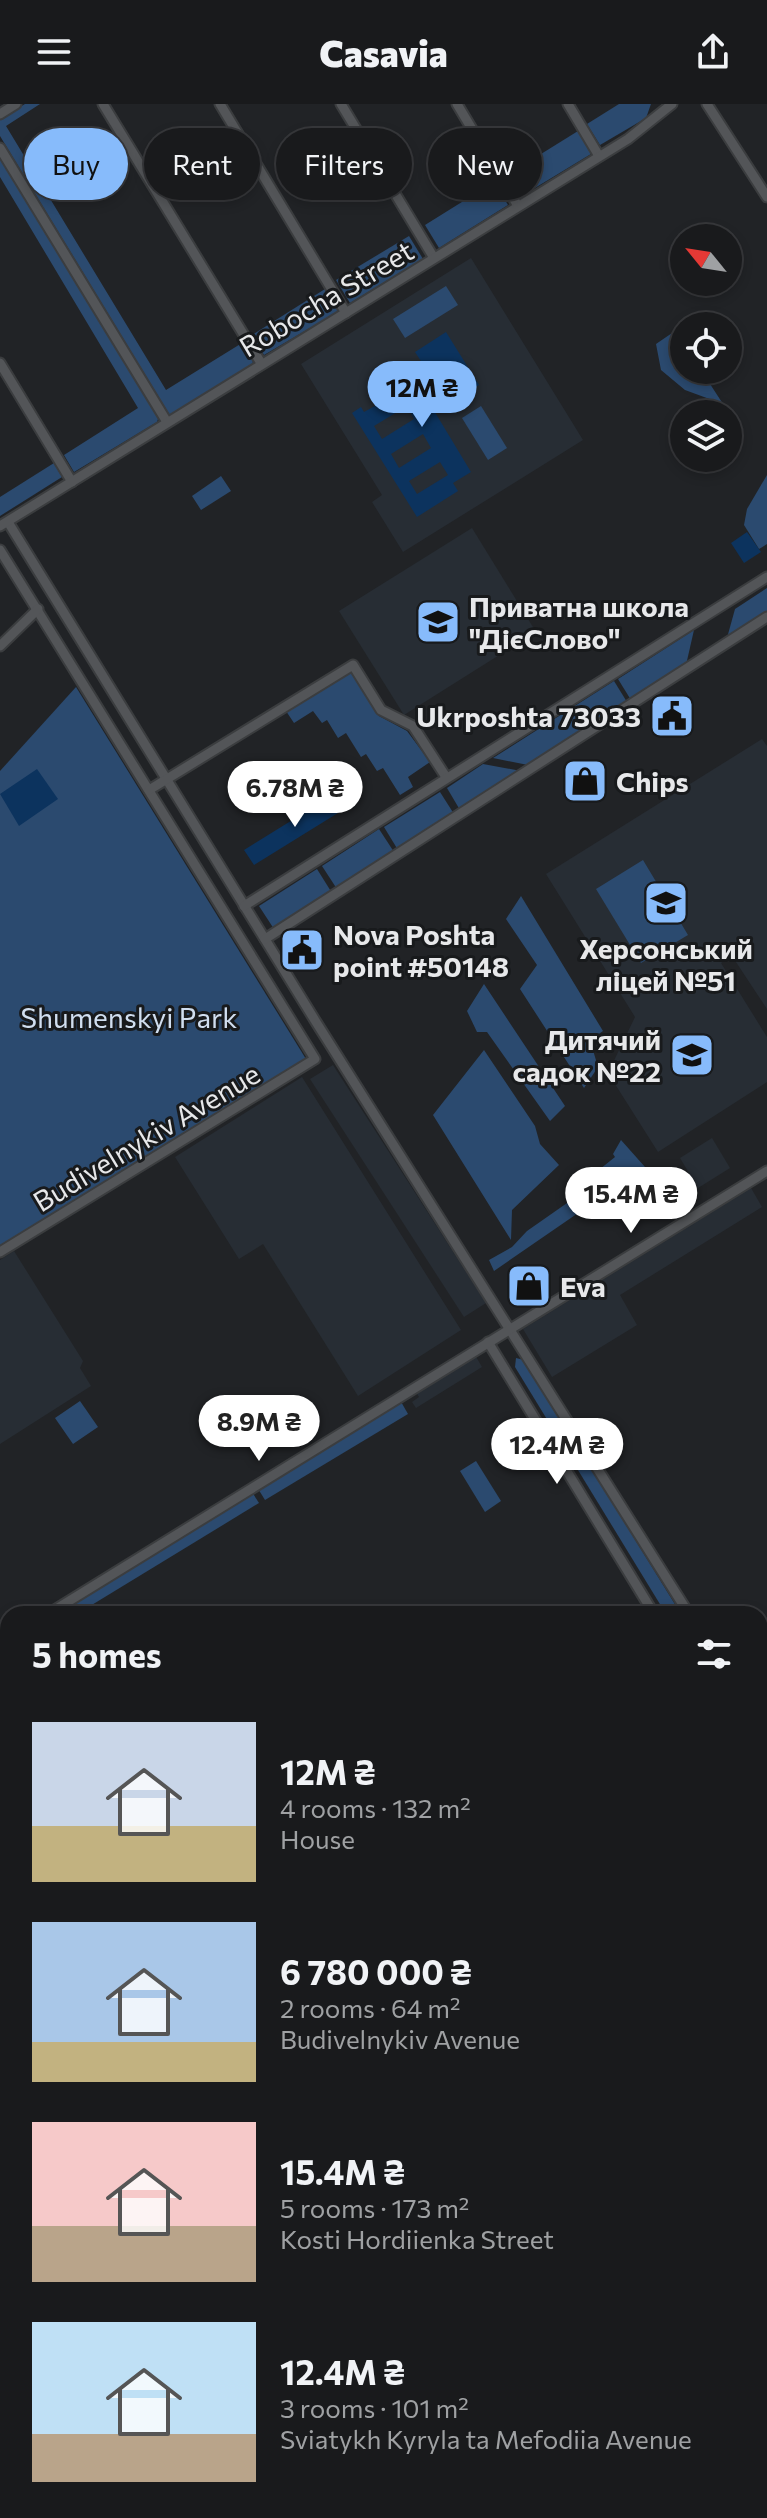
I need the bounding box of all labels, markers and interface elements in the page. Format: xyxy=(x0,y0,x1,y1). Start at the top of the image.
icon: menu xyxy=(32,30,76,74)
text: Casavia xyxy=(319,30,448,74)
icon: share xyxy=(691,30,735,74)
chip: Buy xyxy=(24,128,128,200)
chip: Rent xyxy=(144,128,260,200)
chip: Filters xyxy=(276,128,412,200)
chip: New xyxy=(428,128,542,200)
north arrow xyxy=(670,224,742,296)
map controls xyxy=(670,224,742,472)
street label: Robocha Street xyxy=(233,233,419,363)
button: locate xyxy=(670,312,742,384)
pin: 12M ₴ xyxy=(366,361,478,429)
text: 12M ₴ xyxy=(386,371,458,402)
button: layers xyxy=(670,400,742,472)
place label: Приватна школа "ДієСлово" xyxy=(469,589,689,655)
school or university icon: Приватна школа "ДієСлово" xyxy=(414,598,462,646)
public building icon: Ukrposhta 73033 xyxy=(648,692,696,740)
place label: Ukrposhta 73033 xyxy=(416,699,641,733)
shop icon: Chips xyxy=(561,757,609,805)
pin: 6.78M ₴ xyxy=(221,761,369,829)
place label: Chips xyxy=(616,764,688,798)
text: 6.78M ₴ xyxy=(246,771,344,802)
school or university icon: Херсонський ліцей №51 xyxy=(642,879,690,927)
place label: Nova Poshta point #50148 xyxy=(333,917,509,983)
public building icon: Nova Poshta point #50148 xyxy=(278,926,326,974)
place label: Херсонський ліцей №51 xyxy=(579,931,753,997)
park label: Shumenskyi Park xyxy=(21,1000,237,1034)
place label: Дитячий садок №22 xyxy=(513,1022,661,1088)
school or university icon: Дитячий садок №22 xyxy=(668,1031,716,1079)
street label: Budivelnykiv Avenue xyxy=(26,1056,266,1218)
pin: 15.4M ₴ xyxy=(557,1167,705,1235)
text: 15.4M ₴ xyxy=(583,1177,679,1208)
shop icon: Eva xyxy=(505,1262,553,1310)
place label: Eva xyxy=(560,1269,606,1303)
pin: 8.9M ₴ xyxy=(194,1395,324,1463)
text: 8.9M ₴ xyxy=(217,1405,301,1436)
pin: 12.4M ₴ xyxy=(483,1418,631,1486)
text: 12.4M ₴ xyxy=(509,1428,605,1459)
icon: filters xyxy=(692,1632,736,1676)
text: 5 homes xyxy=(32,1633,162,1675)
text: 12M ₴ xyxy=(280,1750,375,1792)
icon: home xyxy=(96,1754,192,1850)
text: 4 rooms · 132 m² xyxy=(280,1792,471,1823)
text: House xyxy=(280,1823,355,1854)
text: 6 780 000 ₴ xyxy=(280,1950,472,1992)
icon: home xyxy=(96,1954,192,2050)
text: 2 rooms · 64 m² xyxy=(280,1992,461,2023)
text: Budivelnykiv Avenue xyxy=(280,2023,520,2054)
text: 15.4M ₴ xyxy=(280,2150,405,2192)
icon: home xyxy=(96,2154,192,2250)
text: 5 rooms · 173 m² xyxy=(280,2192,469,2223)
text: Kosti Hordiienka Street xyxy=(280,2223,554,2254)
text: 12.4M ₴ xyxy=(280,2350,405,2392)
icon: home xyxy=(96,2354,192,2450)
text: 3 rooms · 101 m² xyxy=(280,2392,469,2423)
text: Sviatykh Kyryla ta Mefodiia Avenue xyxy=(280,2423,692,2454)

